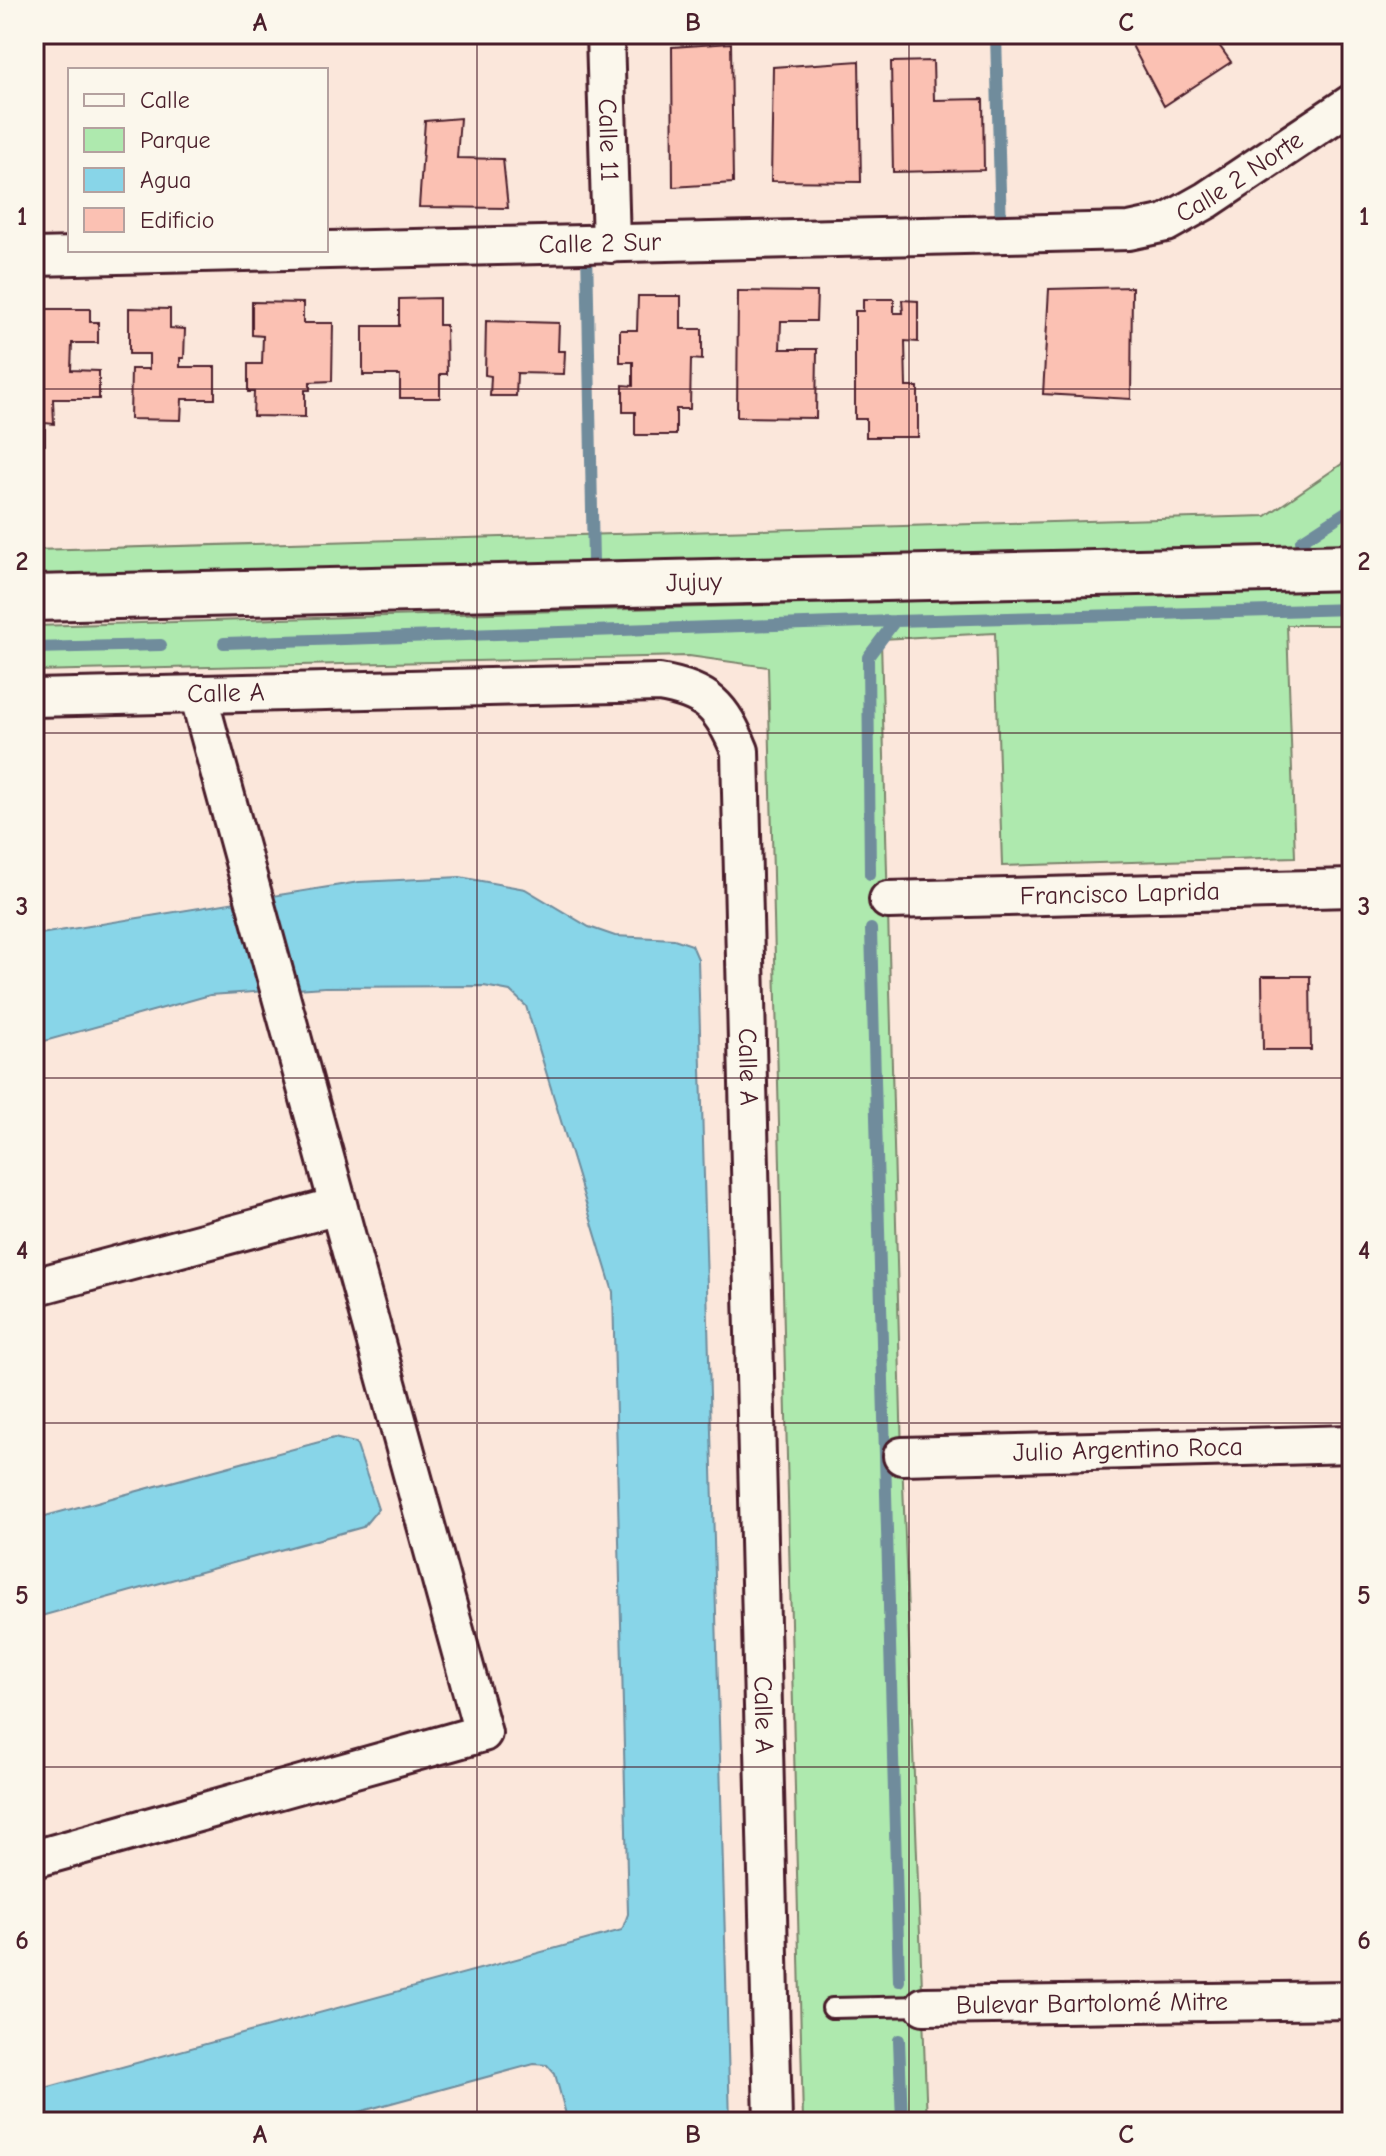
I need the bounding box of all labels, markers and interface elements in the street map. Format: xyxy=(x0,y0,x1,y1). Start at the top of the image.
text: A xyxy=(253,8,268,38)
text: B xyxy=(685,8,701,38)
text: C xyxy=(1118,8,1134,38)
legend xyxy=(68,68,328,252)
text: Calle xyxy=(140,86,190,114)
street label: Calle 11 xyxy=(592,98,624,182)
street label: Calle 2 Norte xyxy=(1171,125,1309,229)
text: Parque xyxy=(140,126,211,154)
text: Agua xyxy=(140,166,191,194)
text: 1 xyxy=(17,202,27,232)
text: 1 xyxy=(1359,202,1369,232)
text: Edificio xyxy=(140,206,215,234)
street label: Calle 2 Sur xyxy=(538,227,662,260)
text: 2 xyxy=(16,547,28,577)
text: 2 xyxy=(1358,547,1370,577)
street label: Jujuy xyxy=(665,567,723,598)
street label: Calle A xyxy=(187,677,265,709)
street label: Francisco Laprida xyxy=(1020,876,1220,912)
text: 3 xyxy=(16,892,28,922)
text: 3 xyxy=(1358,892,1370,922)
street label: Calle A xyxy=(732,1028,764,1106)
text: 4 xyxy=(16,1236,28,1266)
text: 4 xyxy=(1358,1236,1370,1266)
street label: Julio Argentino Roca xyxy=(1012,1432,1243,1468)
text: 5 xyxy=(15,1581,29,1611)
text: 5 xyxy=(1357,1581,1371,1611)
street label: Calle A xyxy=(747,1676,779,1754)
text: 6 xyxy=(15,1926,29,1956)
text: 6 xyxy=(1357,1926,1371,1956)
street label: Bulevar Bartolomé Mitre xyxy=(956,1987,1228,2021)
text: A xyxy=(253,2120,268,2150)
text: B xyxy=(685,2120,701,2150)
text: C xyxy=(1118,2120,1134,2150)

